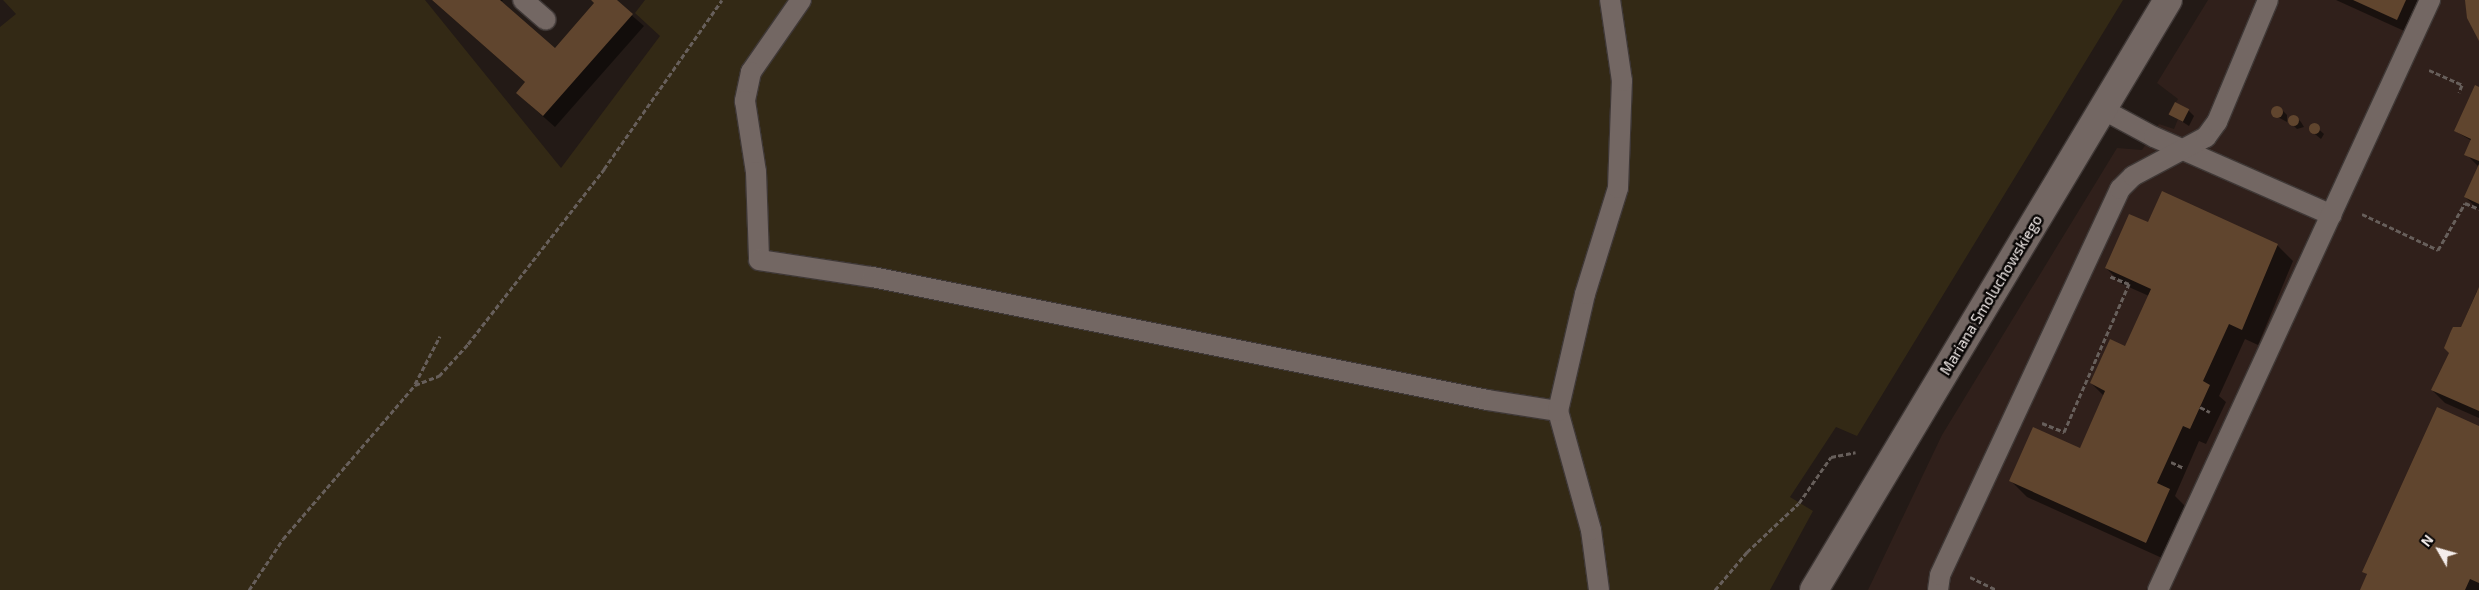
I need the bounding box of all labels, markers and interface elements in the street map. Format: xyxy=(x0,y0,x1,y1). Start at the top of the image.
street label: Mariana Smoluchowskiego xyxy=(1936,212,2046,378)
north arrow xyxy=(2414,525,2464,575)
text: N xyxy=(2417,531,2437,550)

